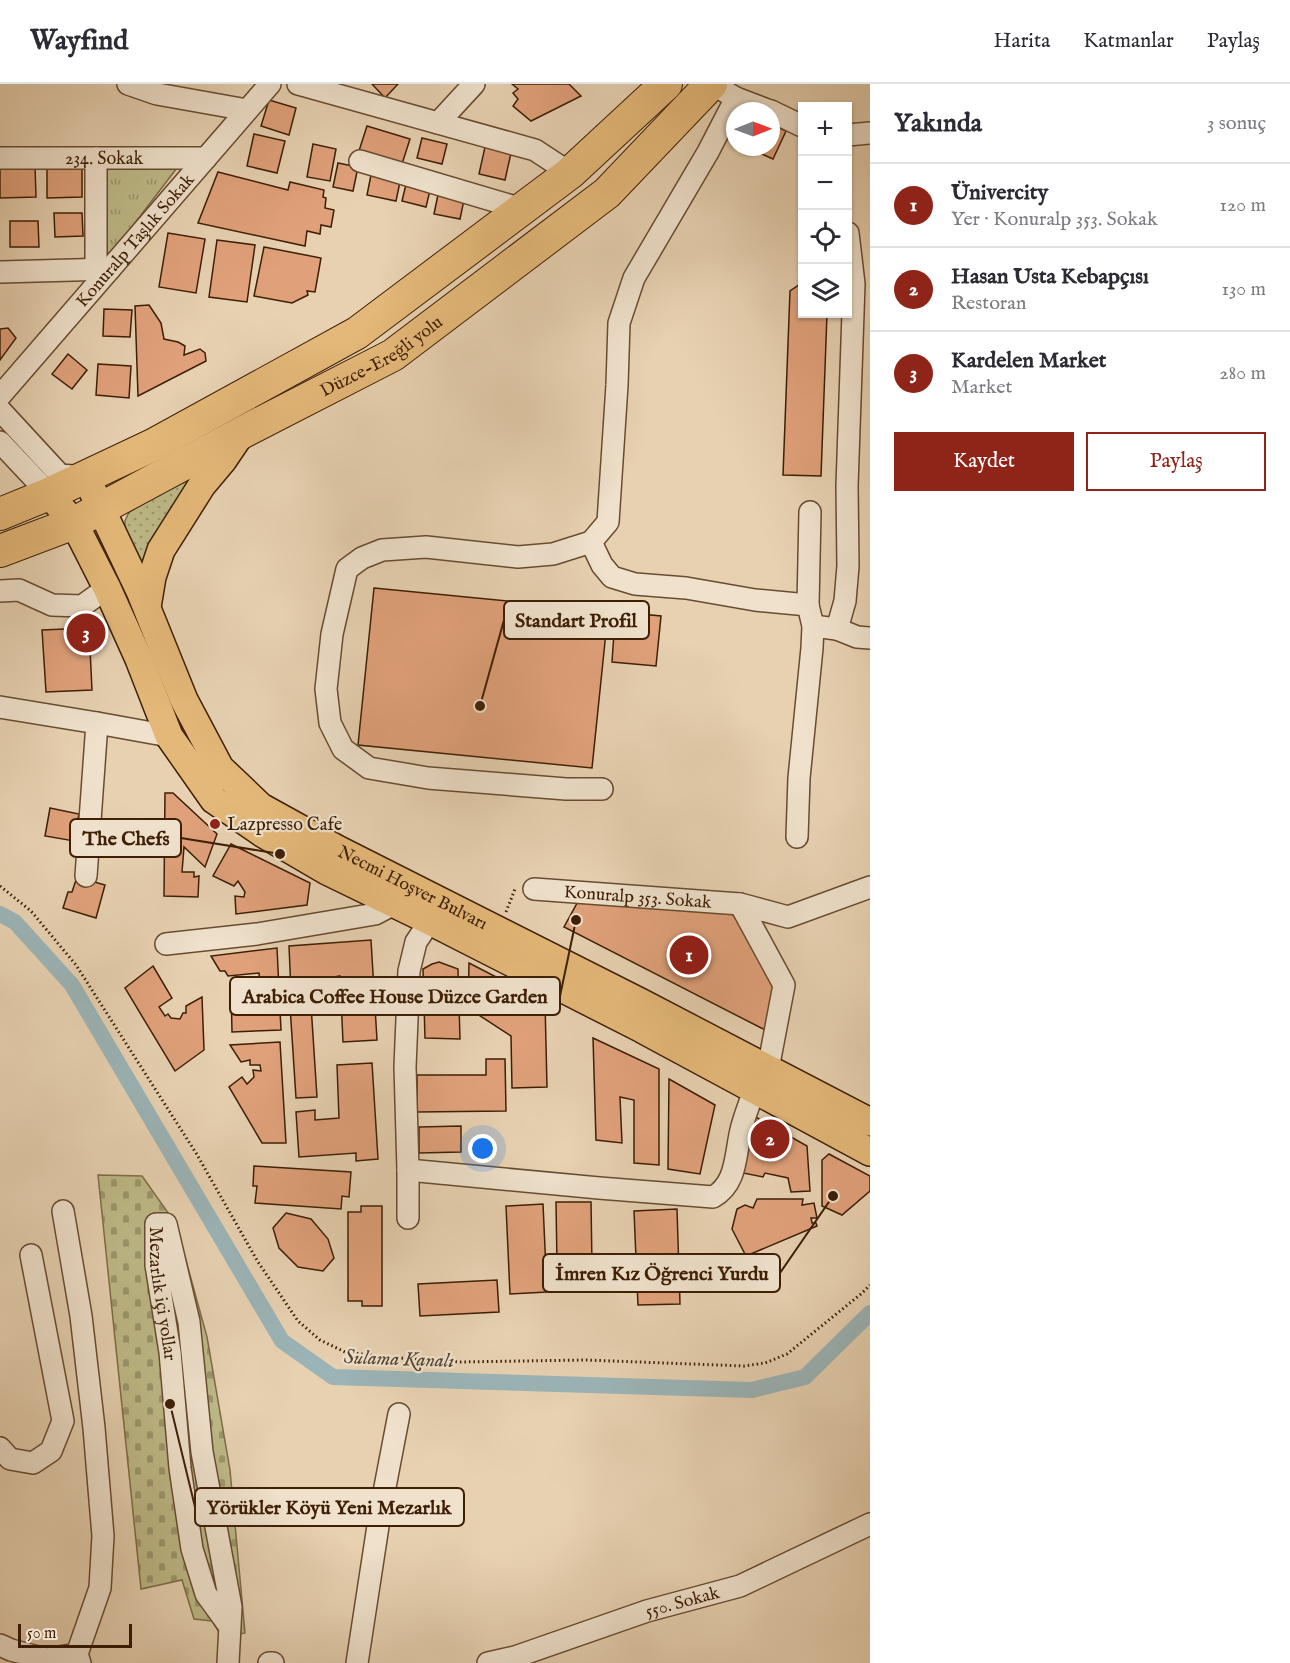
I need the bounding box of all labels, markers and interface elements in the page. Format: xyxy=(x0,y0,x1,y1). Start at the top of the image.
text: Wayfind xyxy=(30,24,128,59)
text: Harita xyxy=(994,28,1050,55)
text: Katmanlar xyxy=(1083,28,1174,55)
text: Paylaş xyxy=(1207,28,1260,55)
north arrow xyxy=(726,102,780,156)
map controls xyxy=(798,102,852,318)
button: + xyxy=(798,102,852,156)
text: Yakında xyxy=(894,107,982,140)
text: 3 sonuç xyxy=(1207,111,1266,136)
street label: 234. Sokak xyxy=(65,148,143,171)
button: − xyxy=(798,156,852,210)
street label: Konuralp Taşlık Sokak xyxy=(72,169,200,313)
text: Ünivercity xyxy=(951,179,1048,207)
text: 1 xyxy=(910,193,917,218)
text: 120 m xyxy=(1220,193,1266,218)
text: Yer · Konuralp 353. Sokak xyxy=(951,207,1158,232)
button: locate xyxy=(798,210,852,264)
text: Hasan Usta Kebapçısı xyxy=(951,263,1149,291)
button: layers xyxy=(798,264,852,318)
text: 2 xyxy=(909,277,918,302)
text: 130 m xyxy=(1221,277,1266,302)
text: Restoran xyxy=(951,291,1027,316)
street label: Düzce-Ereğli yolu xyxy=(317,311,448,403)
text: Kardelen Market xyxy=(951,347,1106,375)
text: 3 xyxy=(910,361,917,386)
text: 280 m xyxy=(1219,361,1266,386)
text: Market xyxy=(951,375,1012,400)
button: Kaydet xyxy=(894,432,1074,491)
button: Paylaş xyxy=(1086,432,1266,491)
callout: Standart Profil xyxy=(504,601,649,639)
text: Standart Profil xyxy=(515,609,638,634)
pin: 3 xyxy=(66,610,106,656)
place label: Lazpresso Cafe xyxy=(227,814,342,837)
marker: Lazpresso Cafe xyxy=(208,817,222,831)
callout: The Chefs xyxy=(70,819,181,857)
text: The Chefs xyxy=(81,827,170,852)
street label: Necmi Hoşver Bulvarı xyxy=(333,841,491,936)
street label: Konuralp 353. Sokak xyxy=(563,881,713,915)
pin: 1 xyxy=(670,932,708,978)
callout: Arabica Coffee House Düzce Garden xyxy=(230,977,560,1015)
text: Arabica Coffee House Düzce Garden xyxy=(241,985,548,1010)
pin: 2 xyxy=(750,1116,790,1162)
your location xyxy=(468,1134,497,1163)
street label: Mezarlık içi yollar xyxy=(143,1226,181,1362)
callout: İmren Kız Öğrenci Yurdu xyxy=(543,1254,780,1292)
text: İmren Kız Öğrenci Yurdu xyxy=(555,1262,769,1287)
water label: Sulama Kanalı xyxy=(343,1345,455,1374)
callout: Yörükler Köyü Yeni Mezarlık xyxy=(195,1488,464,1526)
text: Yörükler Köyü Yeni Mezarlık xyxy=(206,1496,453,1521)
street label: 550. Sokak xyxy=(643,1582,723,1624)
scale bar xyxy=(18,1621,132,1648)
text: 50 m xyxy=(27,1624,56,1644)

